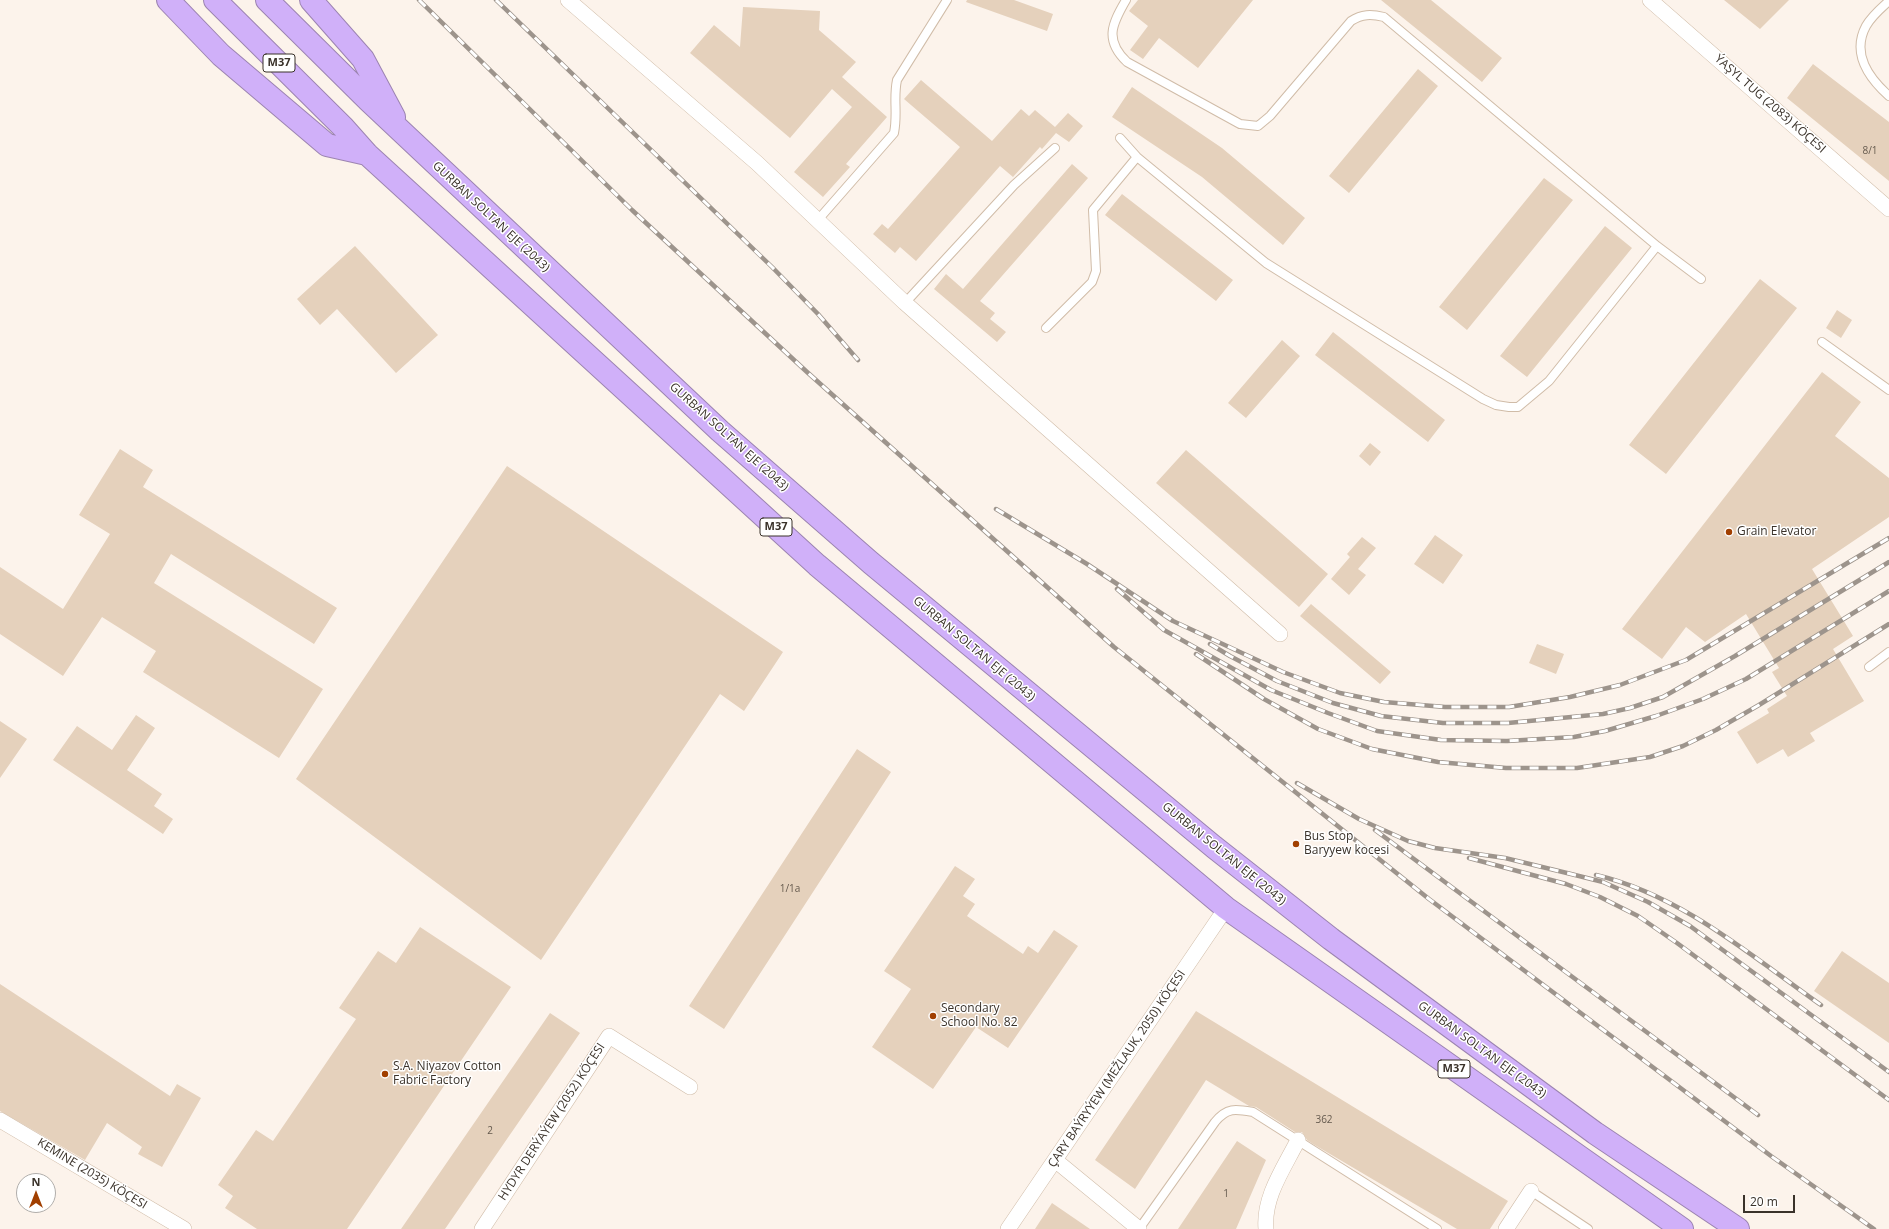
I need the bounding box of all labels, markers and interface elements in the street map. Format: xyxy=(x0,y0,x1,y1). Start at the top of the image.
street label: ÝAŞYL TUG (2083) KÖÇESI xyxy=(1711,52,1829,156)
road number: M37 xyxy=(263,54,295,72)
house number: 8/1 xyxy=(1862,145,1878,157)
street label: GURBAN SOLTAN EJE (2043) xyxy=(429,159,553,275)
street label: GURBAN SOLTAN EJE (2043) xyxy=(667,380,791,494)
road number: M37 xyxy=(760,518,792,536)
place label: Grain Elevator xyxy=(1737,525,1816,539)
marker: Grain Elevator xyxy=(1724,527,1734,537)
street label: GURBAN SOLTAN EJE (2043) xyxy=(910,594,1038,704)
street label: GURBAN SOLTAN EJE (2043) xyxy=(1159,800,1289,908)
place label: Bus Stop Baryyew kocesi xyxy=(1304,830,1389,858)
marker: Bus Stop Baryyew kocesi xyxy=(1291,839,1301,849)
house number: 1/1а xyxy=(780,883,800,895)
street label: ÇARY BAÝRYÝEW (MEŽLAUK, 2050) KÖÇESI xyxy=(1045,968,1189,1170)
street label: GURBAN SOLTAN EJE (2043) xyxy=(1415,999,1549,1101)
place label: Secondary School No. 82 xyxy=(941,1002,1018,1030)
marker: Secondary School No. 82 xyxy=(928,1011,938,1021)
street label: HYDYR DERÝAÝEW (2052) KÖÇESI xyxy=(496,1041,608,1203)
place label: S.A. Niyazov Cotton Fabric Factory xyxy=(393,1060,501,1088)
road number: M37 xyxy=(1438,1060,1470,1078)
marker: S.A. Niyazov Cotton Fabric Factory xyxy=(380,1069,390,1079)
house number: 362 xyxy=(1315,1114,1333,1126)
house number: 2 xyxy=(487,1125,493,1137)
street label: KEMINE (2035) KÖÇESI xyxy=(35,1136,149,1212)
north arrow xyxy=(16,1173,56,1213)
scale bar xyxy=(1745,1187,1797,1213)
house number: 1 xyxy=(1223,1188,1229,1200)
text: 20 m xyxy=(1750,1193,1778,1210)

